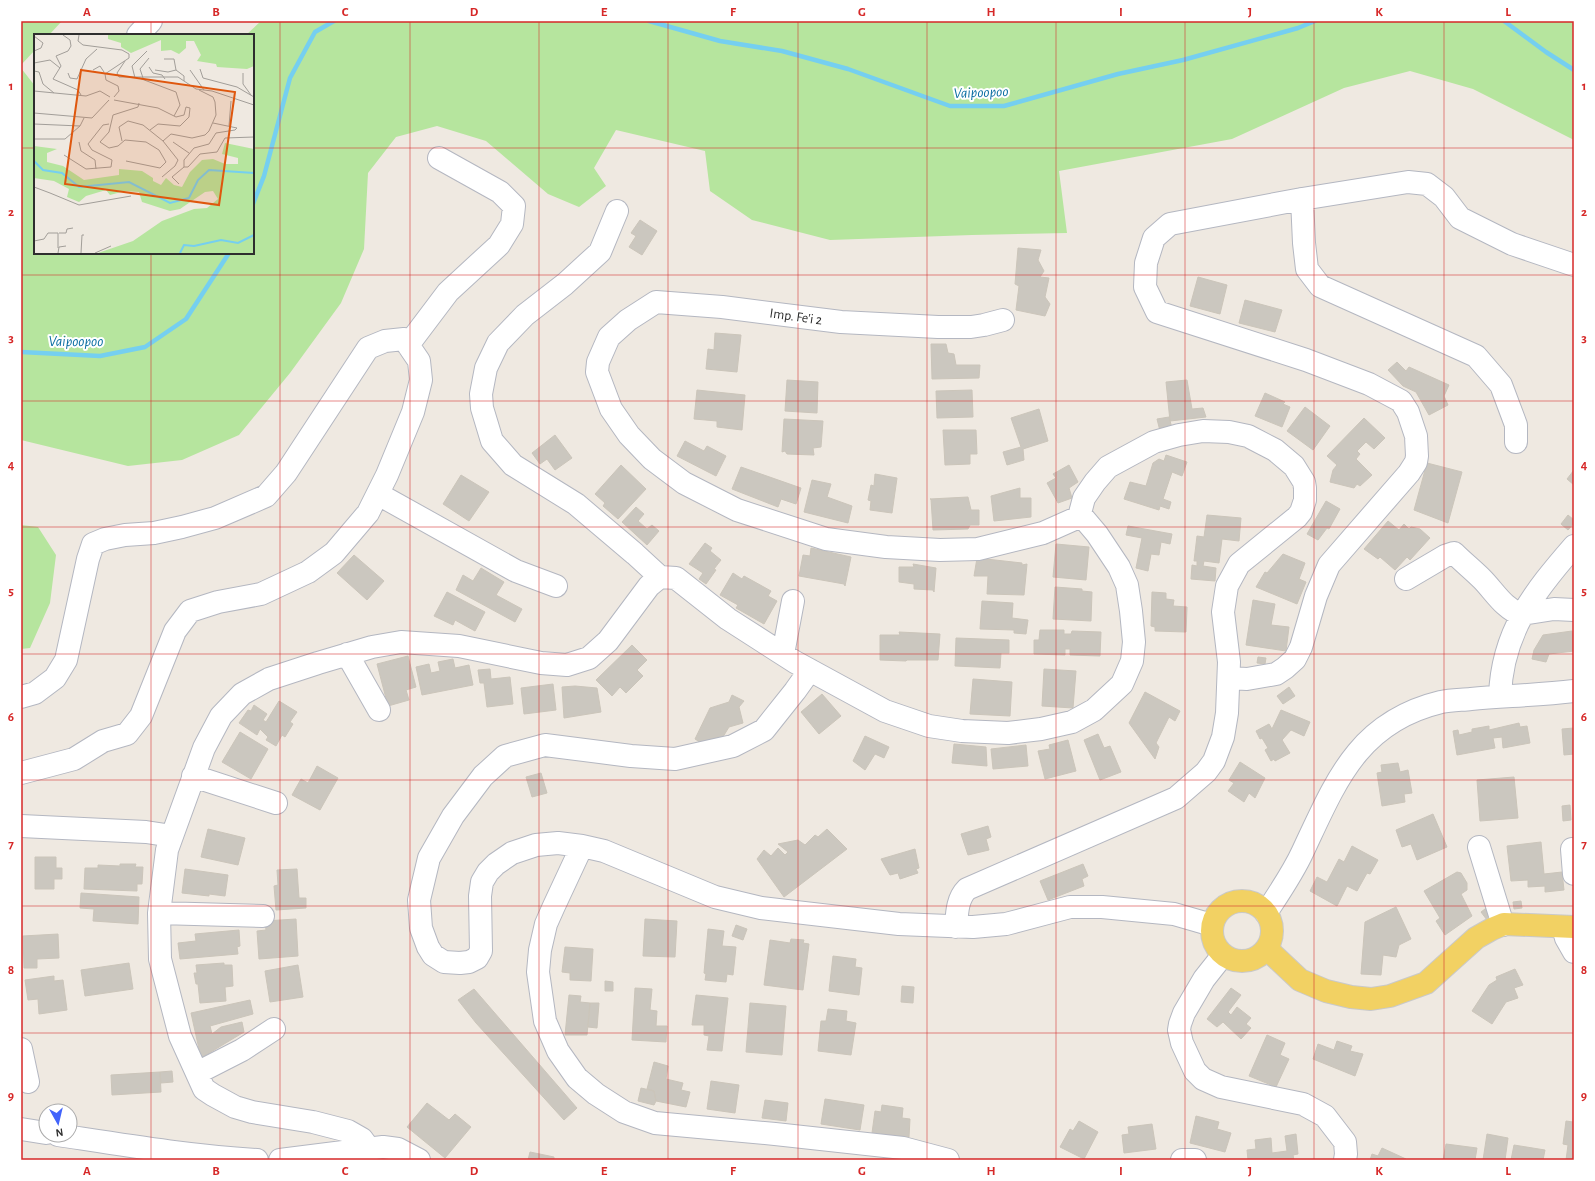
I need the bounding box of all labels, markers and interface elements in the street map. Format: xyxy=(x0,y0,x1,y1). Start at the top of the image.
text: A xyxy=(83,6,91,19)
text: B xyxy=(212,6,220,19)
text: C xyxy=(342,6,349,19)
text: D xyxy=(470,6,479,19)
text: E xyxy=(601,6,608,19)
text: F xyxy=(730,6,737,19)
text: G xyxy=(858,6,866,19)
text: H xyxy=(986,6,996,19)
text: I xyxy=(1119,6,1123,19)
text: J xyxy=(1248,6,1252,19)
text: K xyxy=(1375,6,1383,19)
text: L xyxy=(1505,6,1511,19)
inset map xyxy=(34,34,254,254)
text: 1 xyxy=(9,80,13,93)
text: 1 xyxy=(1582,80,1586,93)
water label: Vaipoopoo xyxy=(953,84,1009,101)
text: 2 xyxy=(8,206,14,219)
text: 2 xyxy=(1581,206,1587,219)
street label: Imp. Fe'i 2 xyxy=(769,306,823,328)
text: 3 xyxy=(8,332,14,345)
text: 3 xyxy=(1581,332,1587,345)
water label: Vaipoopoo xyxy=(49,334,103,349)
text: 4 xyxy=(8,459,15,472)
text: 4 xyxy=(1581,459,1588,472)
text: 5 xyxy=(8,585,14,598)
text: 5 xyxy=(1581,585,1587,598)
text: 6 xyxy=(8,711,14,724)
text: 6 xyxy=(1581,711,1587,724)
text: 7 xyxy=(8,838,14,851)
text: 7 xyxy=(1581,838,1587,851)
text: 8 xyxy=(8,964,14,977)
text: 8 xyxy=(1581,964,1587,977)
text: 9 xyxy=(8,1090,14,1103)
text: 9 xyxy=(1581,1090,1587,1103)
north arrow xyxy=(38,1103,78,1143)
text: N xyxy=(55,1126,64,1138)
text: A xyxy=(83,1165,91,1178)
text: B xyxy=(212,1165,220,1178)
text: C xyxy=(342,1165,349,1178)
text: D xyxy=(470,1165,479,1178)
text: E xyxy=(601,1165,608,1178)
text: F xyxy=(730,1165,737,1178)
text: G xyxy=(858,1165,866,1178)
text: H xyxy=(986,1165,996,1178)
text: I xyxy=(1119,1165,1123,1178)
text: J xyxy=(1248,1165,1252,1178)
text: K xyxy=(1375,1165,1383,1178)
text: L xyxy=(1505,1165,1511,1178)

